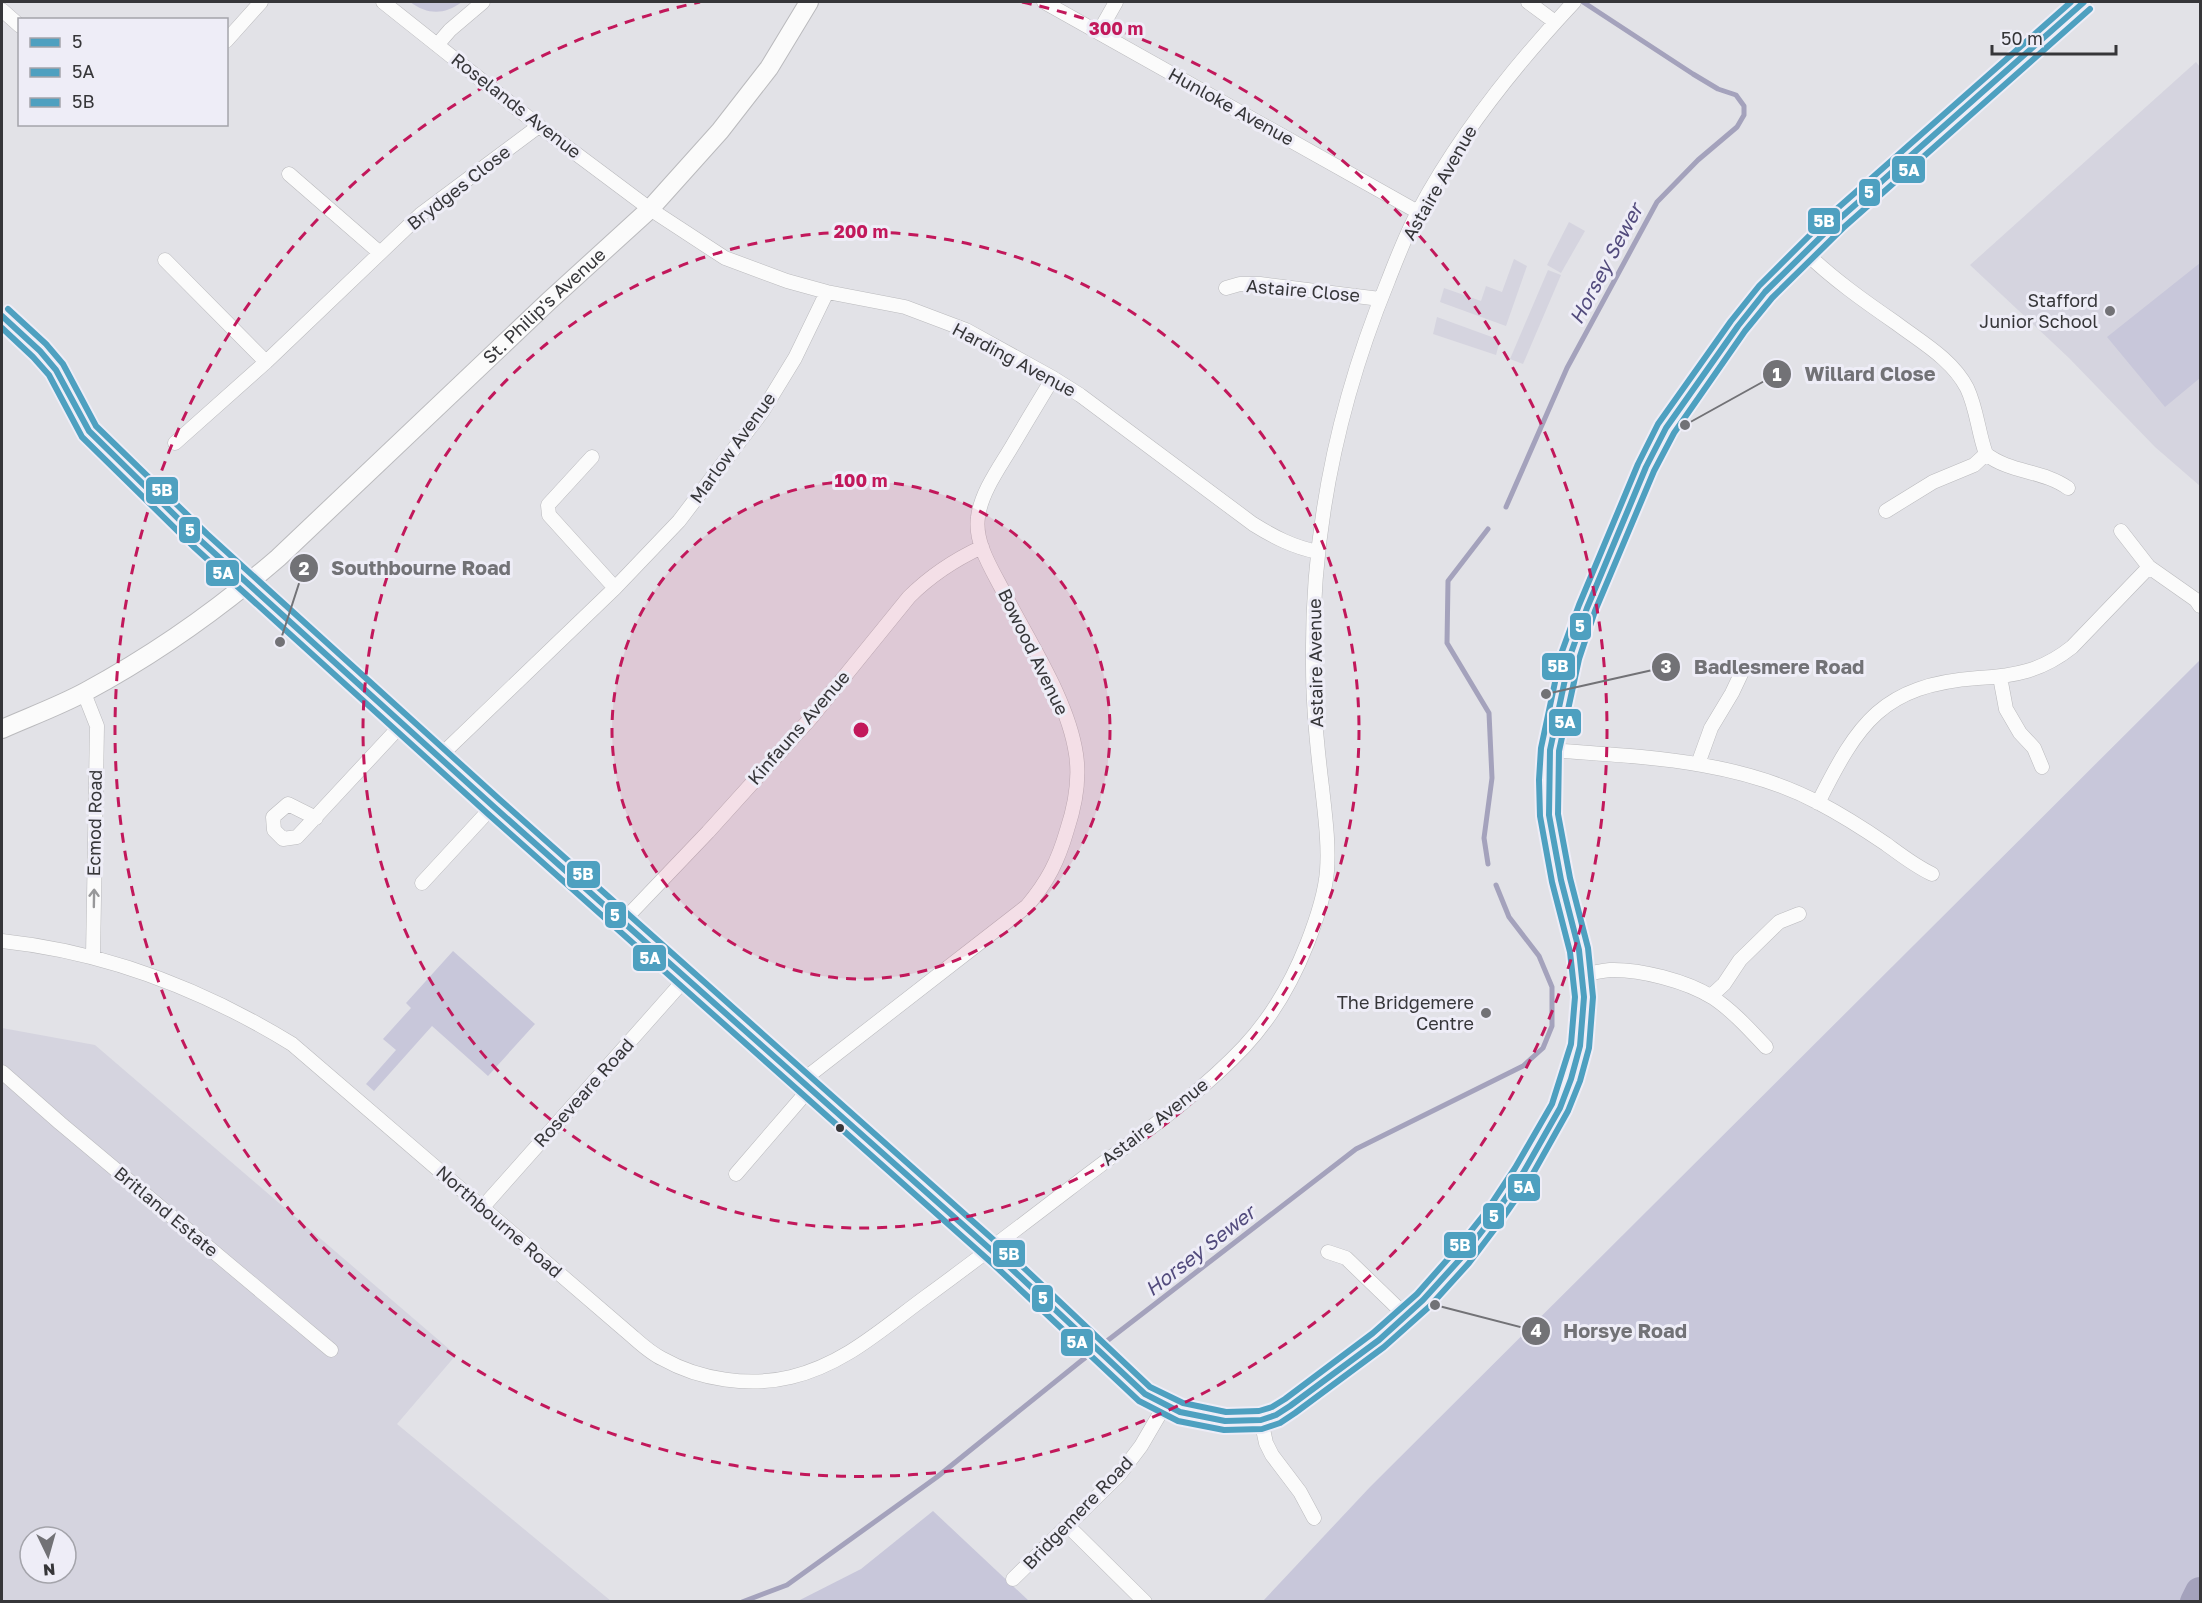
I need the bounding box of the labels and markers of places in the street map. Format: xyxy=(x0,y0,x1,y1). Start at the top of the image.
place label: Stafford Junior School xyxy=(1979,289,2098,332)
marker: Stafford Junior School xyxy=(2103,304,2117,318)
callout: Willard Close xyxy=(1762,355,1947,393)
callout: Southbourne Road xyxy=(289,549,523,587)
callout: Badlesmere Road xyxy=(1651,648,1876,686)
centre of rings xyxy=(851,720,871,740)
place label: The Bridgemere Centre xyxy=(1337,991,1474,1034)
marker: The Bridgemere Centre xyxy=(1479,1006,1493,1020)
unlabelled marker xyxy=(834,1122,846,1134)
callout: Horsye Road xyxy=(1521,1312,1699,1350)

